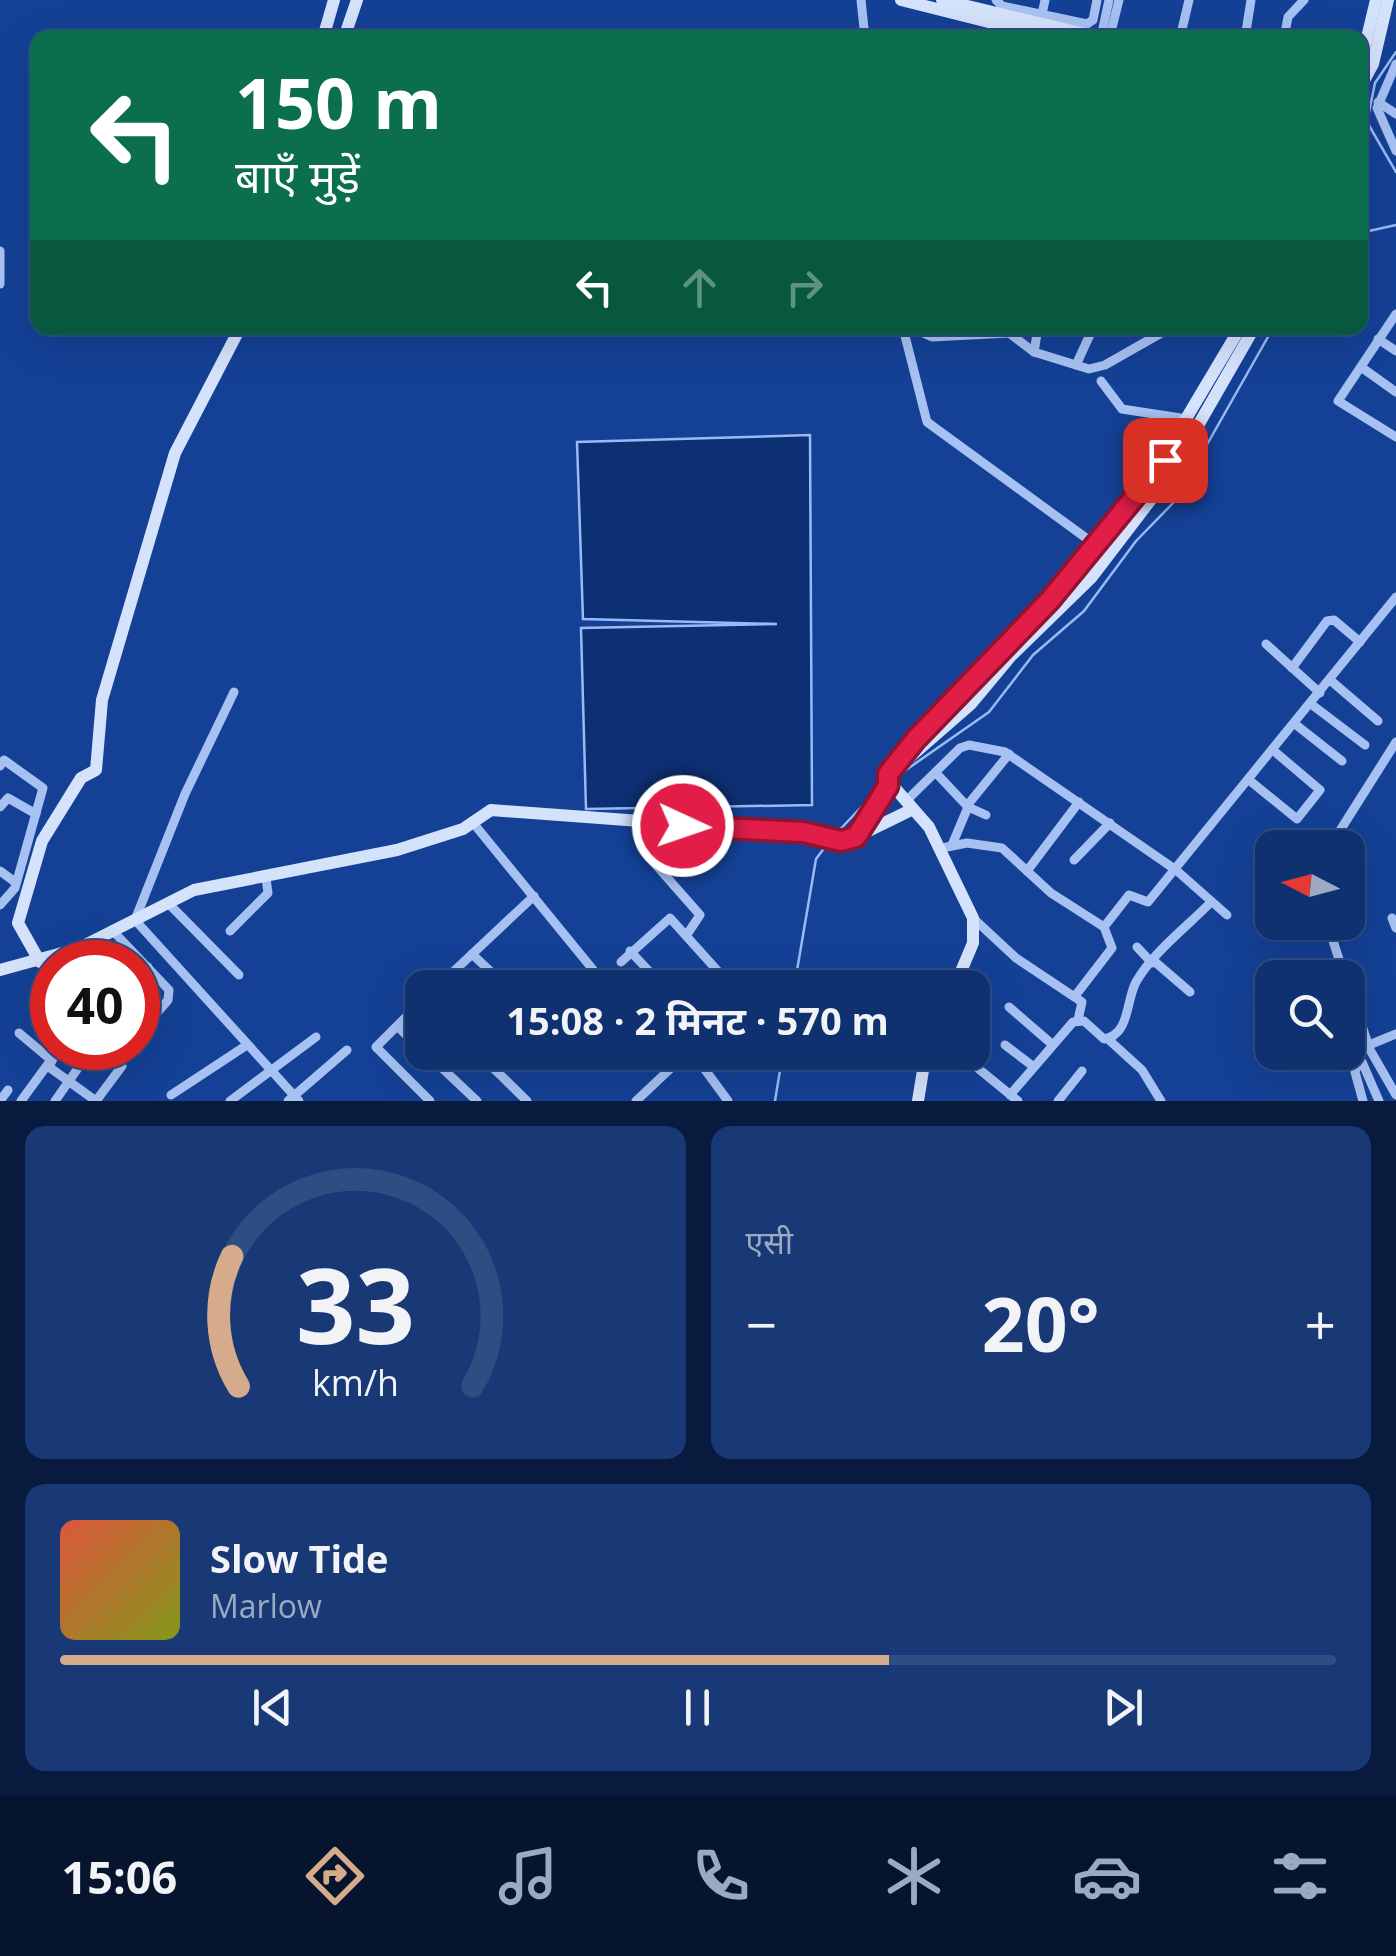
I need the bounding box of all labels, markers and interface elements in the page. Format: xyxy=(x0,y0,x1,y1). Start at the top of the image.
text: 150 m xyxy=(235,54,442,150)
icon: left xyxy=(70,70,200,200)
text: बाएँ मुड़ें xyxy=(235,145,360,206)
icon: left xyxy=(567,260,622,315)
icon: ahead xyxy=(672,260,727,315)
icon: right xyxy=(777,260,832,315)
pin xyxy=(1123,418,1208,503)
icon: arrive xyxy=(1138,433,1193,488)
position arrow xyxy=(631,774,735,878)
north arrow xyxy=(1255,830,1365,940)
map controls xyxy=(1255,830,1365,1070)
speed limit sign: 40 xyxy=(30,940,160,1070)
button: search xyxy=(1255,960,1365,1070)
text: 15:08 · 2 मिनट · 570 m xyxy=(506,994,889,1046)
text: एसी xyxy=(746,1220,793,1263)
text: 33 xyxy=(296,1233,415,1374)
text: 20° xyxy=(982,1272,1100,1374)
text: − xyxy=(746,1286,777,1361)
text: + xyxy=(1305,1286,1336,1361)
text: km/h xyxy=(312,1358,399,1406)
text: Slow Tide xyxy=(210,1532,389,1584)
text: Marlow xyxy=(210,1584,322,1627)
icon: previous xyxy=(245,1680,300,1735)
icon: pause xyxy=(670,1680,725,1735)
icon: next xyxy=(1096,1680,1151,1735)
icon: directions xyxy=(300,1841,370,1911)
icon: music xyxy=(493,1841,563,1911)
icon: phone xyxy=(686,1841,756,1911)
icon: climate xyxy=(879,1841,949,1911)
icon: car xyxy=(1072,1841,1142,1911)
icon: filters xyxy=(1265,1841,1335,1911)
text: 15:06 xyxy=(61,1846,177,1907)

